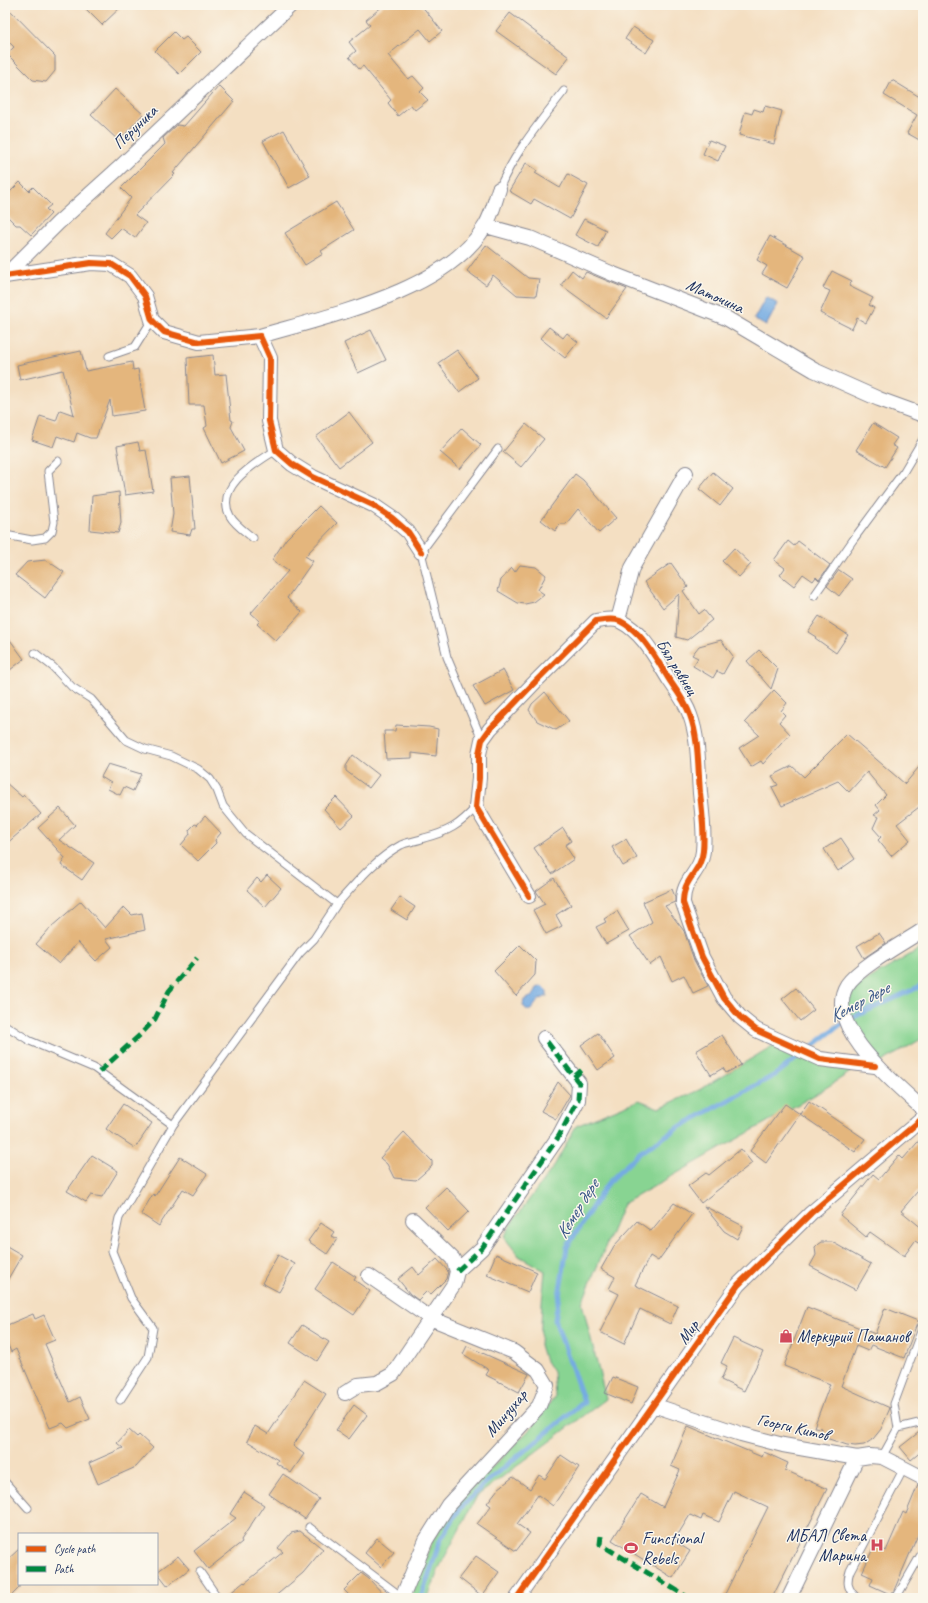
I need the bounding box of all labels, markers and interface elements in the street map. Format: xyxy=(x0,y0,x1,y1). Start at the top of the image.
street label: Перуника xyxy=(108,99,163,153)
street label: Маточина xyxy=(683,274,749,319)
street label: Бял равнец xyxy=(652,635,703,700)
water label: Кемер дере xyxy=(825,976,896,1027)
water label: Кемер дере xyxy=(550,1173,605,1242)
street label: Мир xyxy=(672,1315,705,1348)
place label: Меркурий Пашанов xyxy=(797,1326,913,1347)
shop icon: Меркурий Пашанов xyxy=(778,1328,794,1344)
street label: Минзухар xyxy=(480,1384,534,1442)
street label: Георги Китов xyxy=(755,1409,835,1446)
place label: МБАЛ Света Марина xyxy=(786,1525,868,1566)
place label: Functional Rebels xyxy=(642,1528,705,1569)
legend xyxy=(18,1533,158,1585)
hospital icon: МБАЛ Света Марина xyxy=(869,1537,885,1553)
sports icon: Functional Rebels xyxy=(623,1540,639,1556)
text: Cycle path xyxy=(54,1541,96,1557)
text: Path xyxy=(54,1561,74,1577)

